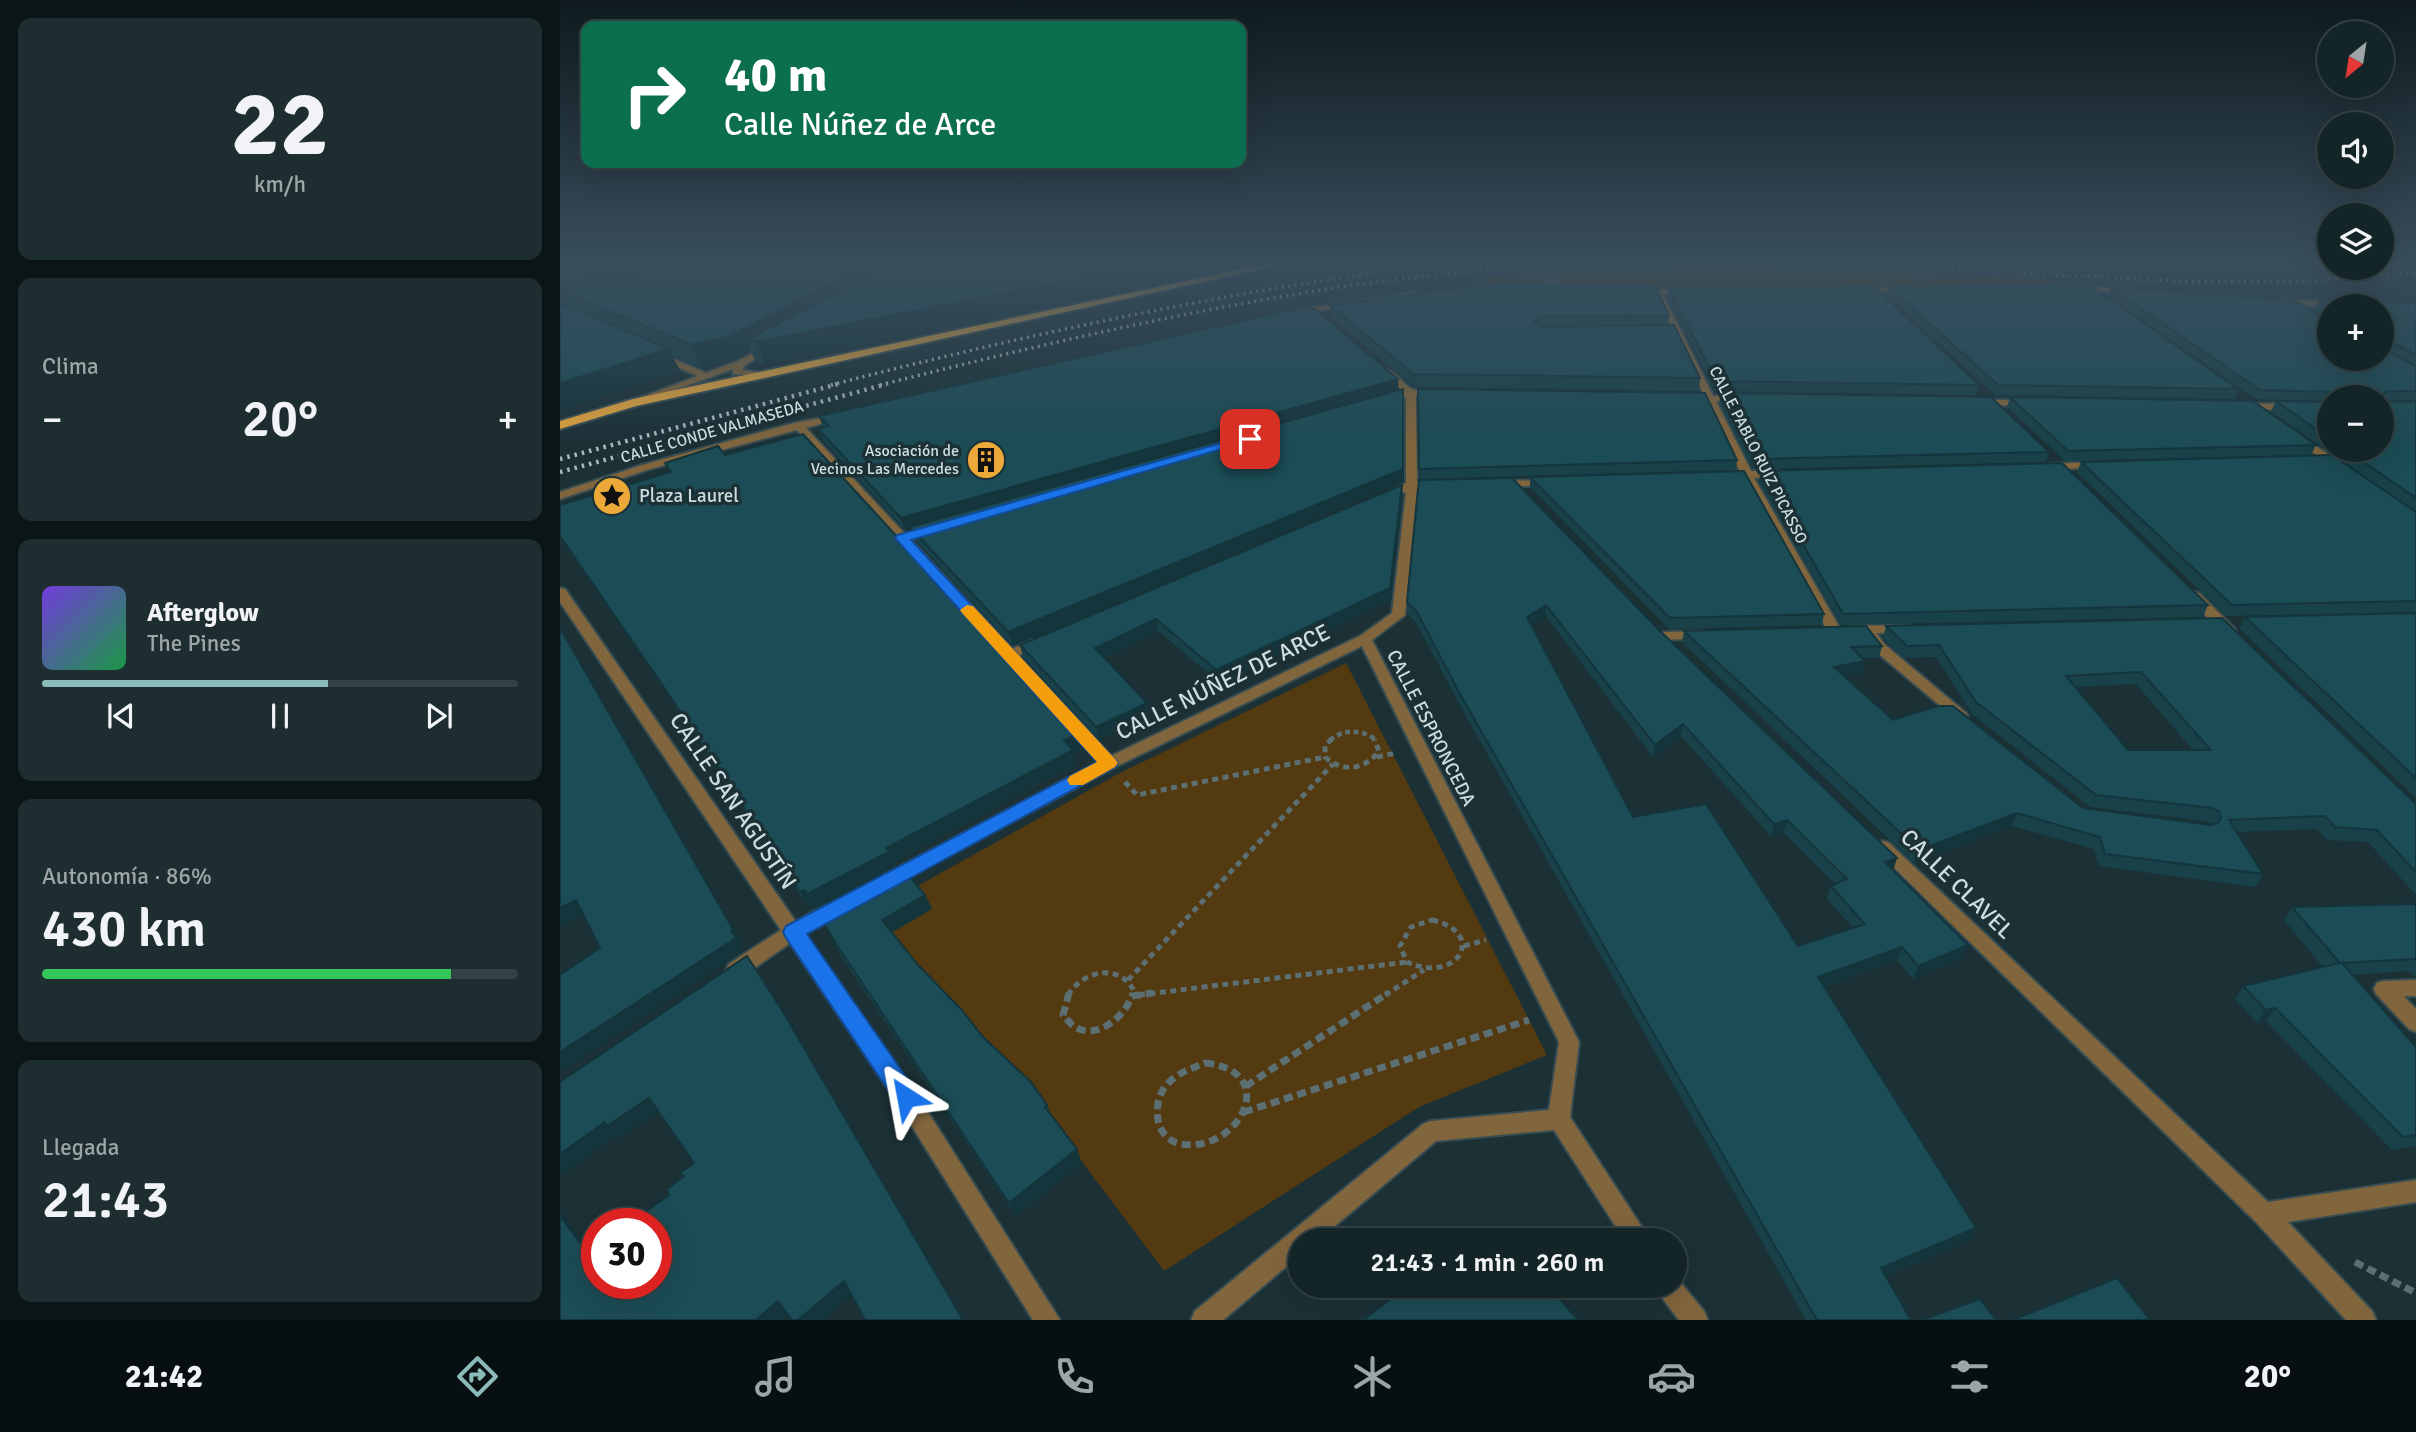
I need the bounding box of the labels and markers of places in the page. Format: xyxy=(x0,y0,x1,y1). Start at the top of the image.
pin xyxy=(1220,409,1280,469)
building icon: Asociación de Vecinos Las Mercedes xyxy=(965,439,1007,481)
place label: Asociación de Vecinos Las Mercedes xyxy=(811,441,959,479)
place icon: Plaza Laurel xyxy=(591,475,633,517)
place label: Plaza Laurel xyxy=(639,484,739,508)

